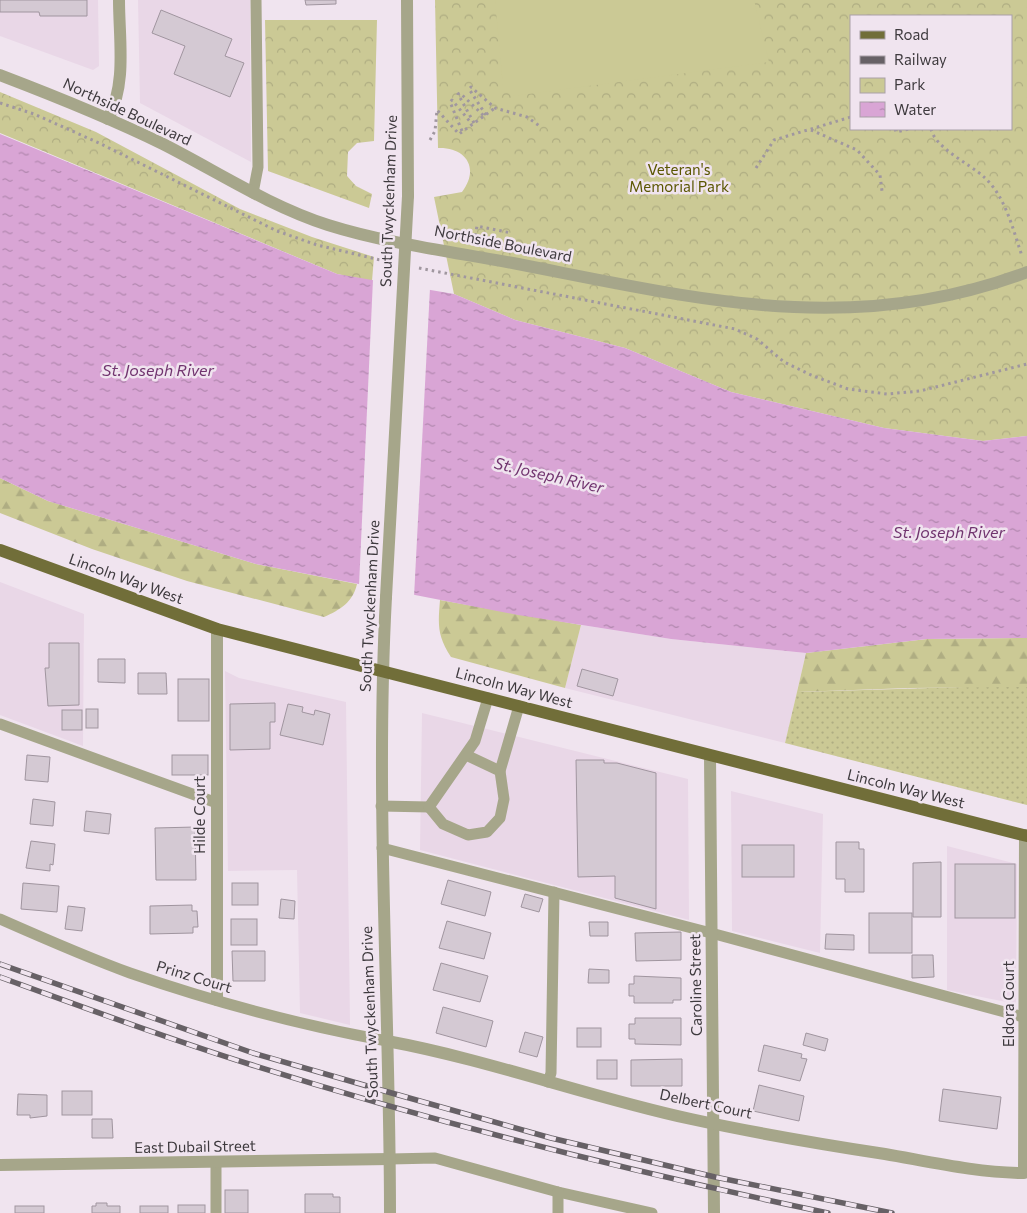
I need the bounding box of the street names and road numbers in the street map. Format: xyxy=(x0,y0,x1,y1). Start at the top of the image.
street label: Northside Boulevard xyxy=(60,73,194,149)
street label: South Twyckenham Drive xyxy=(376,114,400,287)
street label: Northside Boulevard xyxy=(433,221,573,265)
street label: South Twyckenham Drive xyxy=(356,519,383,692)
street label: Lincoln Way West xyxy=(67,549,186,607)
street label: Lincoln Way West xyxy=(454,663,575,711)
street label: Lincoln Way West xyxy=(846,765,967,811)
street label: Hilde Court xyxy=(190,776,208,854)
street label: South Twyckenham Drive xyxy=(357,926,381,1098)
street label: Caroline Street xyxy=(685,934,705,1036)
street label: Prinz Court xyxy=(154,956,234,996)
street label: Eldora Court xyxy=(999,961,1017,1047)
street label: Delbert Court xyxy=(658,1084,754,1122)
street label: East Dubail Street xyxy=(134,1136,256,1156)

